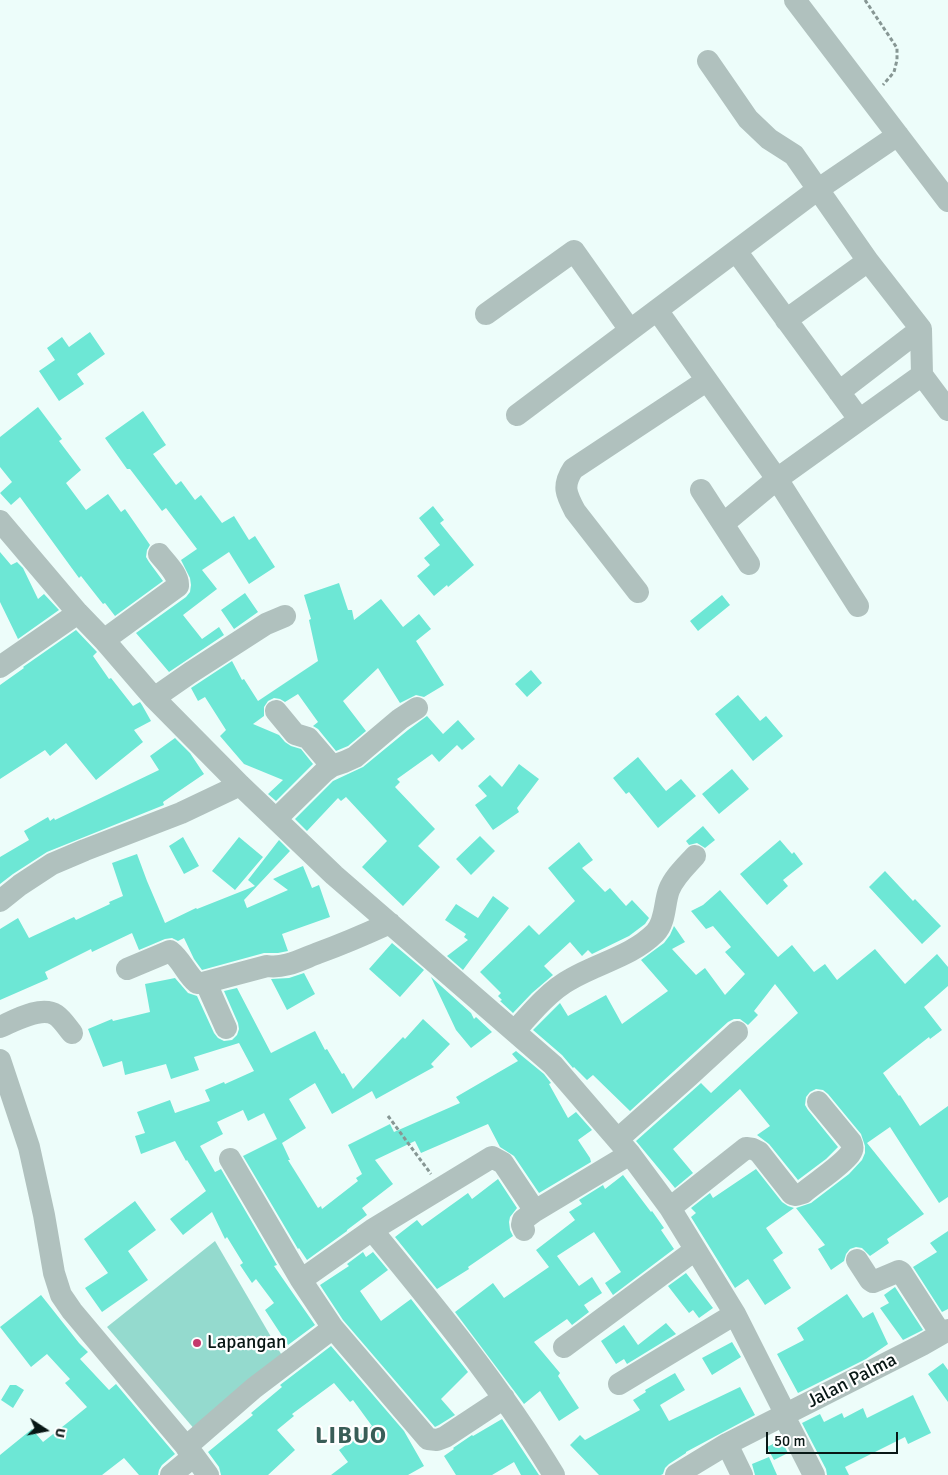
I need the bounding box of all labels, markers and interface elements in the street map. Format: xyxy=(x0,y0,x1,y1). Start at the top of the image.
place label: Lapangan xyxy=(207,1332,286,1354)
marker: Lapangan xyxy=(191,1337,203,1349)
street label: Jalan Palma xyxy=(803,1349,901,1413)
north arrow xyxy=(20,1405,70,1455)
scale bar xyxy=(768,1422,900,1454)
district label: LIBUO xyxy=(314,1423,388,1451)
text: U xyxy=(51,1427,69,1439)
text: 50 m xyxy=(774,1432,805,1450)

